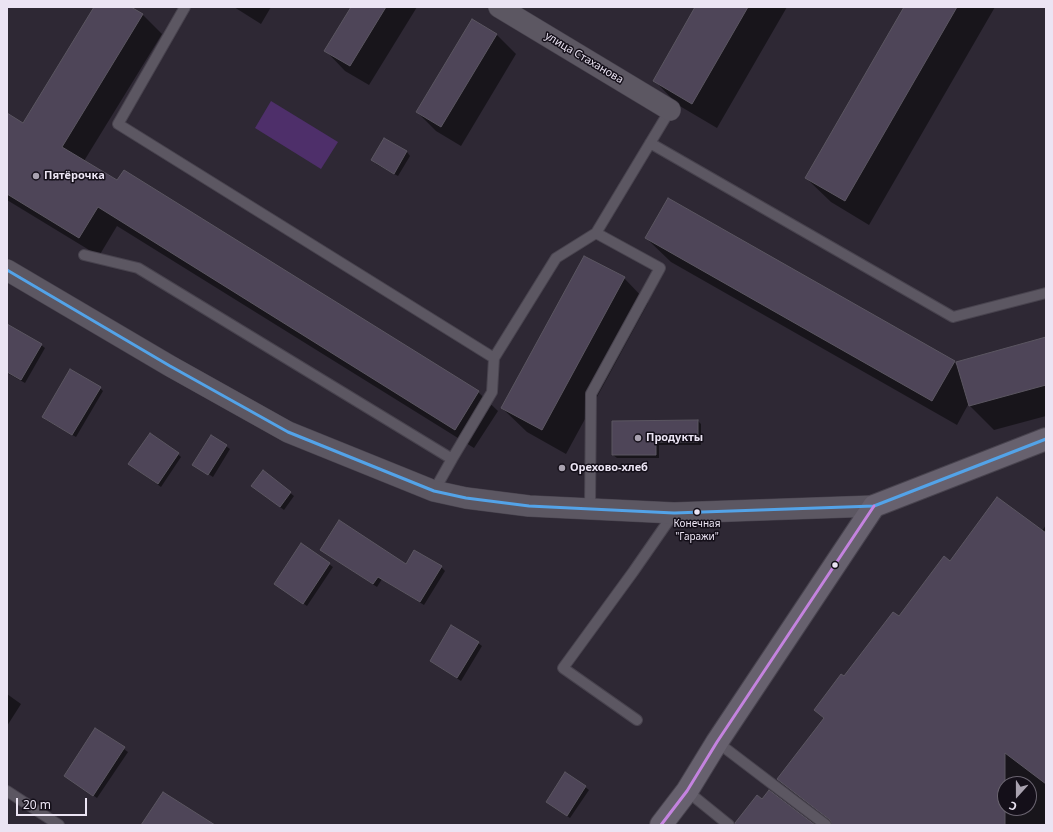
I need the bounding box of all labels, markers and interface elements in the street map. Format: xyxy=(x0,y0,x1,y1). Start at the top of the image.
street label: улица Стаханова xyxy=(542,29,626,87)
place label: Пятёрочка xyxy=(44,169,105,183)
marker: Пятёрочка xyxy=(31,171,41,181)
place label: Продукты xyxy=(646,431,703,445)
marker: Продукты xyxy=(633,433,643,443)
place label: Орехово-хлеб xyxy=(570,461,648,475)
marker: Орехово-хлеб xyxy=(557,463,567,473)
marker: Конечная "Гаражи" xyxy=(692,507,702,517)
place label: Конечная "Гаражи" xyxy=(674,518,720,542)
unlabelled marker xyxy=(830,560,840,570)
north arrow xyxy=(997,776,1037,816)
scale bar xyxy=(18,790,89,816)
text: 20 m xyxy=(23,796,51,813)
text: С xyxy=(1007,798,1019,815)

